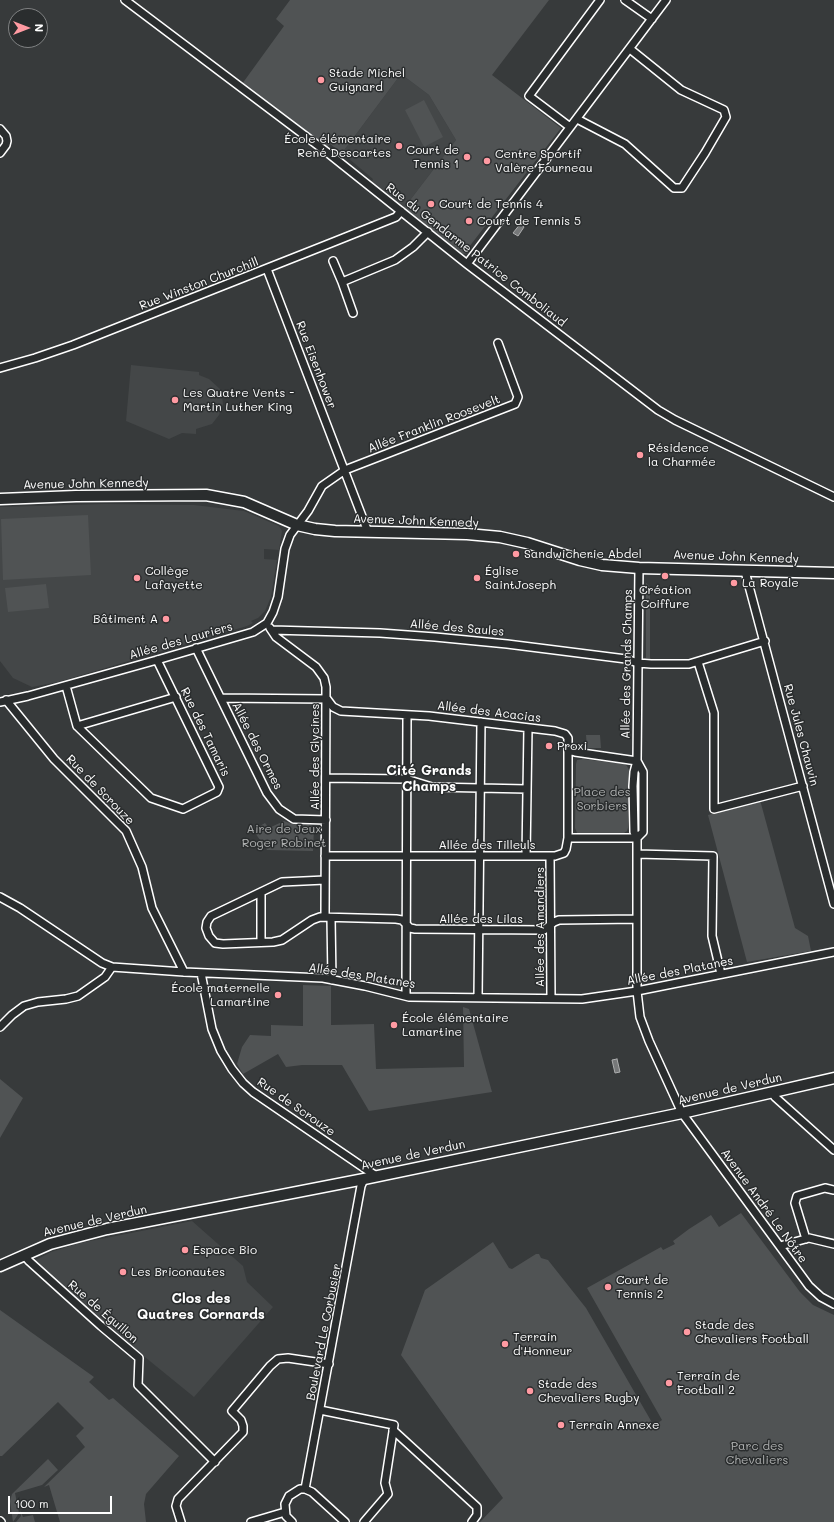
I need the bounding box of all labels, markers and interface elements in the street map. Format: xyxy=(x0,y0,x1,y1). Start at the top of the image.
north arrow xyxy=(8,8,48,48)
text: N xyxy=(32,24,47,32)
place label: Stade Michel Guignard xyxy=(329,66,405,94)
marker: Stade Michel Guignard xyxy=(316,75,326,85)
place label: École élémentaire René Descartes xyxy=(284,132,391,160)
marker: École élémentaire René Descartes xyxy=(394,141,404,151)
place label: Court de Tennis 1 xyxy=(407,143,459,171)
place label: Centre Sportif Valère Fourneau xyxy=(495,147,592,175)
marker: Court de Tennis 1 xyxy=(462,152,472,162)
marker: Centre Sportif Valère Fourneau xyxy=(482,156,492,166)
street label: Rue du Gendarme Patrice Comboliaud xyxy=(383,180,569,330)
place label: Court de Tennis 4 xyxy=(439,197,543,211)
marker: Court de Tennis 4 xyxy=(426,199,436,209)
place label: Court de Tennis 5 xyxy=(477,214,581,228)
marker: Court de Tennis 5 xyxy=(464,216,474,226)
street label: Rue Winston Churchill xyxy=(137,255,261,313)
street label: Rue Eisenhower xyxy=(293,319,339,411)
place label: Les Quatre Vents - Martin Luther King xyxy=(183,386,294,414)
street label: Allée Franklin Roosevelt xyxy=(366,392,502,456)
marker: Les Quatre Vents - Martin Luther King xyxy=(170,395,180,405)
place label: Résidence la Charmée xyxy=(648,441,716,469)
marker: Résidence la Charmée xyxy=(635,450,645,460)
street label: Avenue John Kennedy xyxy=(23,476,149,492)
street label: Avenue John Kennedy xyxy=(353,512,479,530)
place label: Sandwicherie Abdel xyxy=(524,547,642,561)
street label: Avenue John Kennedy xyxy=(673,548,799,566)
marker: Sandwicherie Abdel xyxy=(511,549,521,559)
place label: Collège Lafayette xyxy=(145,564,203,592)
place label: Église SaintJoseph xyxy=(485,564,556,592)
marker: Création Coiffure xyxy=(660,571,670,581)
marker: Collège Lafayette xyxy=(132,573,142,583)
marker: Église SaintJoseph xyxy=(472,573,482,583)
place label: La Royale xyxy=(742,576,799,590)
marker: La Royale xyxy=(729,578,739,588)
place label: Création Coiffure xyxy=(639,583,691,611)
street label: Allée des Grands Champs xyxy=(618,589,636,739)
place label: Bâtiment A xyxy=(93,612,158,626)
marker: Bâtiment A xyxy=(161,614,171,624)
street label: Allée des Saules xyxy=(409,617,505,639)
street label: Allée des Lauriers xyxy=(128,619,234,663)
street label: Rue Jules Chauvin xyxy=(780,683,822,787)
street label: Rue des Tamaris xyxy=(177,685,233,779)
street label: Allée des Acacias xyxy=(436,698,542,726)
street label: Allée des Ormes xyxy=(229,700,285,792)
street label: Allée des Glycines xyxy=(308,704,322,810)
place label: Proxi xyxy=(557,739,587,753)
marker: Proxi xyxy=(544,741,554,751)
street label: Rue de Scrouze xyxy=(63,752,137,828)
district label: Cité Grands Champs xyxy=(386,763,472,796)
park label: Place des Sorbiers xyxy=(573,785,631,813)
park label: Aire de Jeux Roger Robinet xyxy=(242,822,326,850)
street label: Allée des Tilleuls xyxy=(439,838,535,852)
street label: Allée des Amandiers xyxy=(533,867,547,987)
street label: Allée des Lilas xyxy=(439,912,523,926)
street label: Allée des Platanes xyxy=(626,954,734,988)
street label: Allée des Platanes xyxy=(307,960,417,992)
place label: École maternelle Lamartine xyxy=(171,981,270,1009)
marker: École maternelle Lamartine xyxy=(273,990,283,1000)
place label: École élémentaire Lamartine xyxy=(402,1011,509,1039)
marker: École élémentaire Lamartine xyxy=(389,1020,399,1030)
street label: Avenue de Verdun xyxy=(677,1070,783,1108)
street label: Rue de Scrouze xyxy=(254,1075,338,1139)
street label: Avenue de Verdun xyxy=(360,1137,466,1173)
street label: Avenue André Le Nôtre xyxy=(718,1146,810,1266)
street label: Avenue de Verdun xyxy=(42,1202,148,1240)
place label: Espace Bio xyxy=(193,1243,257,1257)
marker: Espace Bio xyxy=(180,1245,190,1255)
street label: Boulevard Le Corbusier xyxy=(304,1262,344,1402)
place label: Les Briconautes xyxy=(131,1265,225,1279)
marker: Les Briconautes xyxy=(118,1267,128,1277)
place label: Court de Tennis 2 xyxy=(616,1273,668,1301)
street label: Rue de Éguillon xyxy=(65,1278,141,1346)
marker: Court de Tennis 2 xyxy=(603,1282,613,1292)
district label: Clos des Quatres Cornards xyxy=(137,1291,265,1324)
place label: Stade des Chevaliers Football xyxy=(695,1318,809,1346)
marker: Stade des Chevaliers Football xyxy=(682,1327,692,1337)
place label: Terrain d'Honneur xyxy=(513,1330,572,1358)
marker: Terrain d'Honneur xyxy=(500,1339,510,1349)
place label: Terrain de Football 2 xyxy=(677,1369,740,1397)
place label: Stade des Chevaliers Rugby xyxy=(538,1377,640,1405)
marker: Terrain de Football 2 xyxy=(664,1378,674,1388)
marker: Stade des Chevaliers Rugby xyxy=(525,1386,535,1396)
place label: Terrain Annexe xyxy=(569,1418,659,1432)
marker: Terrain Annexe xyxy=(556,1420,566,1430)
park label: Parc des Chevaliers xyxy=(726,1439,788,1467)
scale bar xyxy=(10,1488,114,1514)
text: 100 m xyxy=(15,1495,49,1511)

